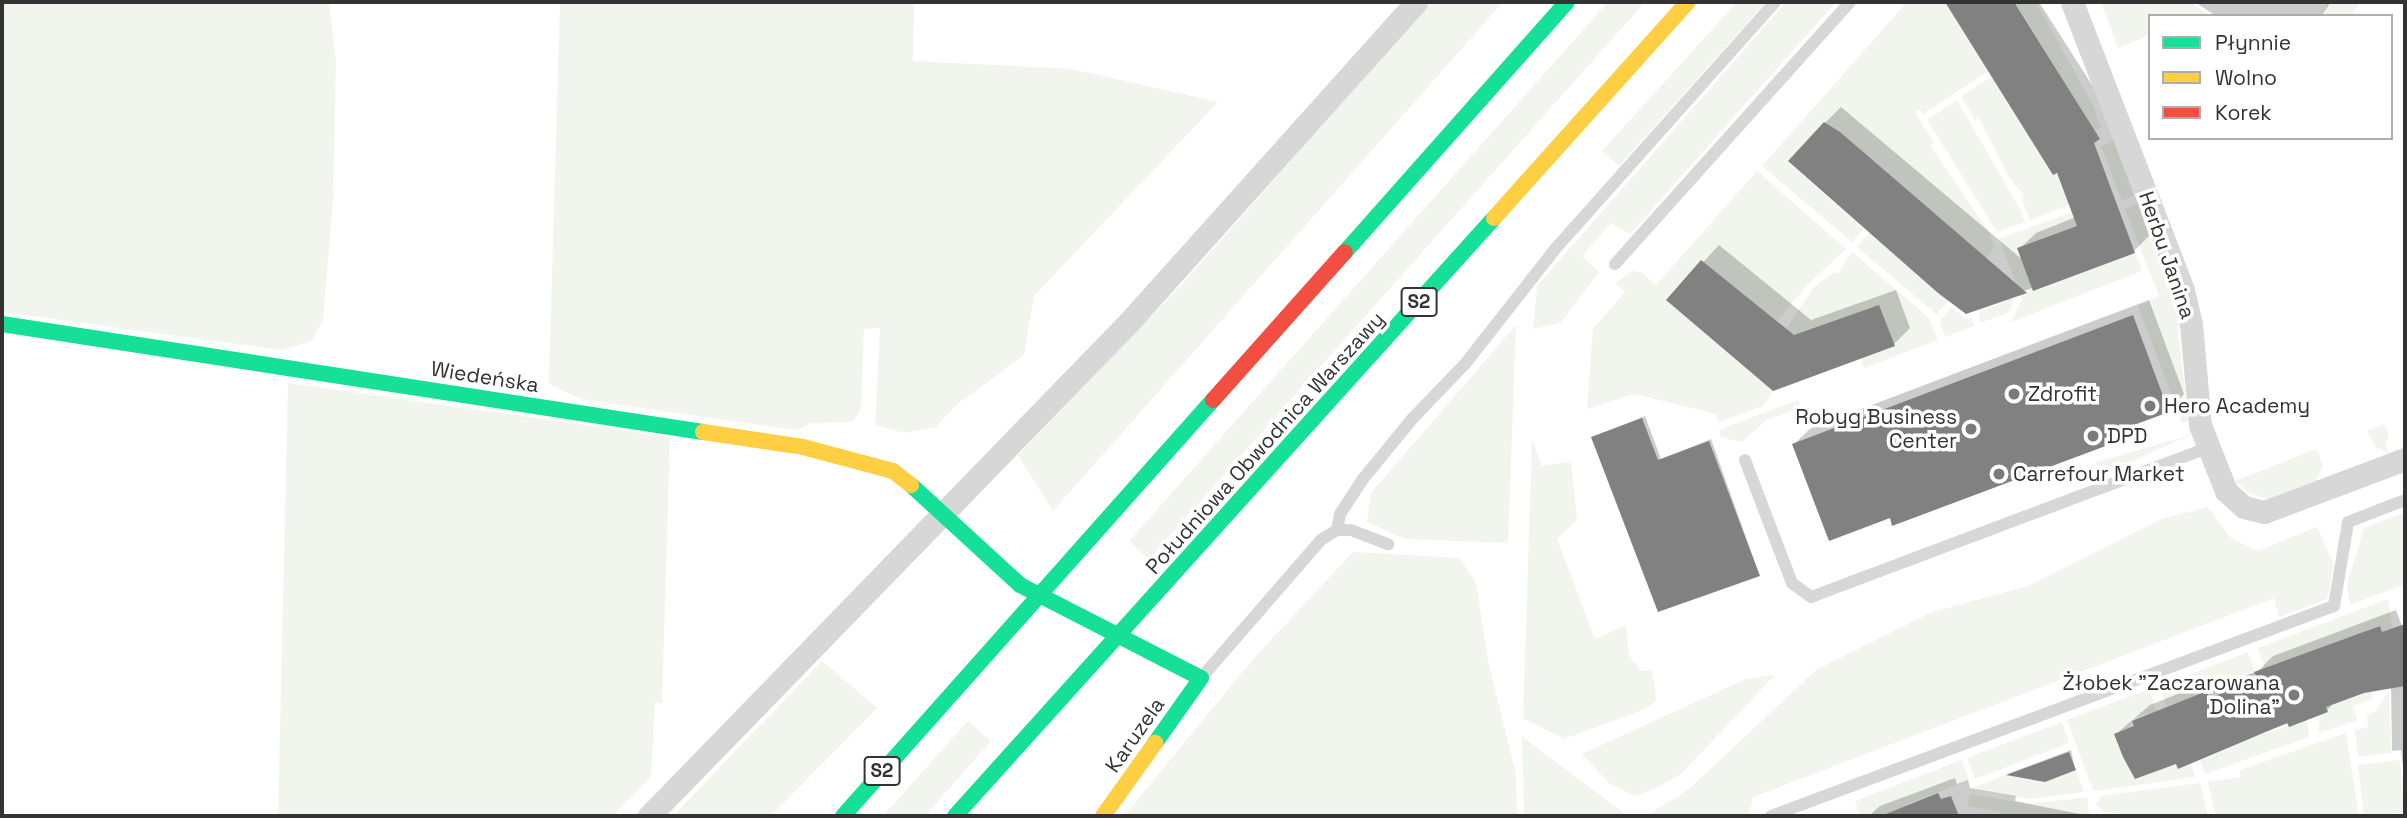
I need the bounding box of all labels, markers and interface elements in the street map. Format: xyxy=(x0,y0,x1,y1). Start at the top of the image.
legend xyxy=(2148,14,2393,140)
text: Płynnie xyxy=(2215,29,2291,56)
text: Wolno xyxy=(2215,64,2277,91)
text: Korek xyxy=(2215,99,2272,126)
street label: Herbu Janina xyxy=(2133,188,2201,322)
road number: S2 xyxy=(1400,286,1438,318)
street label: Południowa Obwodnica Warszawy xyxy=(1140,307,1390,579)
street label: Wiedeńska xyxy=(429,356,541,398)
place label: Zdrofit xyxy=(2028,381,2097,407)
marker: Zdrofit xyxy=(2006,386,2022,402)
place label: Hero Academy xyxy=(2164,393,2310,419)
marker: Hero Academy xyxy=(2142,398,2158,414)
place label: Robyg Business Center xyxy=(1795,404,1957,454)
marker: Robyg Business Center xyxy=(1963,421,1979,437)
place label: DPD xyxy=(2107,423,2147,449)
marker: DPD xyxy=(2085,428,2101,444)
place label: Carrefour Market xyxy=(2013,461,2185,487)
marker: Carrefour Market xyxy=(1991,466,2007,482)
place label: Żłobek "Zaczarowana Dolina" xyxy=(2063,670,2280,720)
marker: Żłobek "Zaczarowana Dolina" xyxy=(2286,687,2302,703)
street label: Karuzela xyxy=(1100,693,1170,777)
road number: S2 xyxy=(863,756,901,786)

